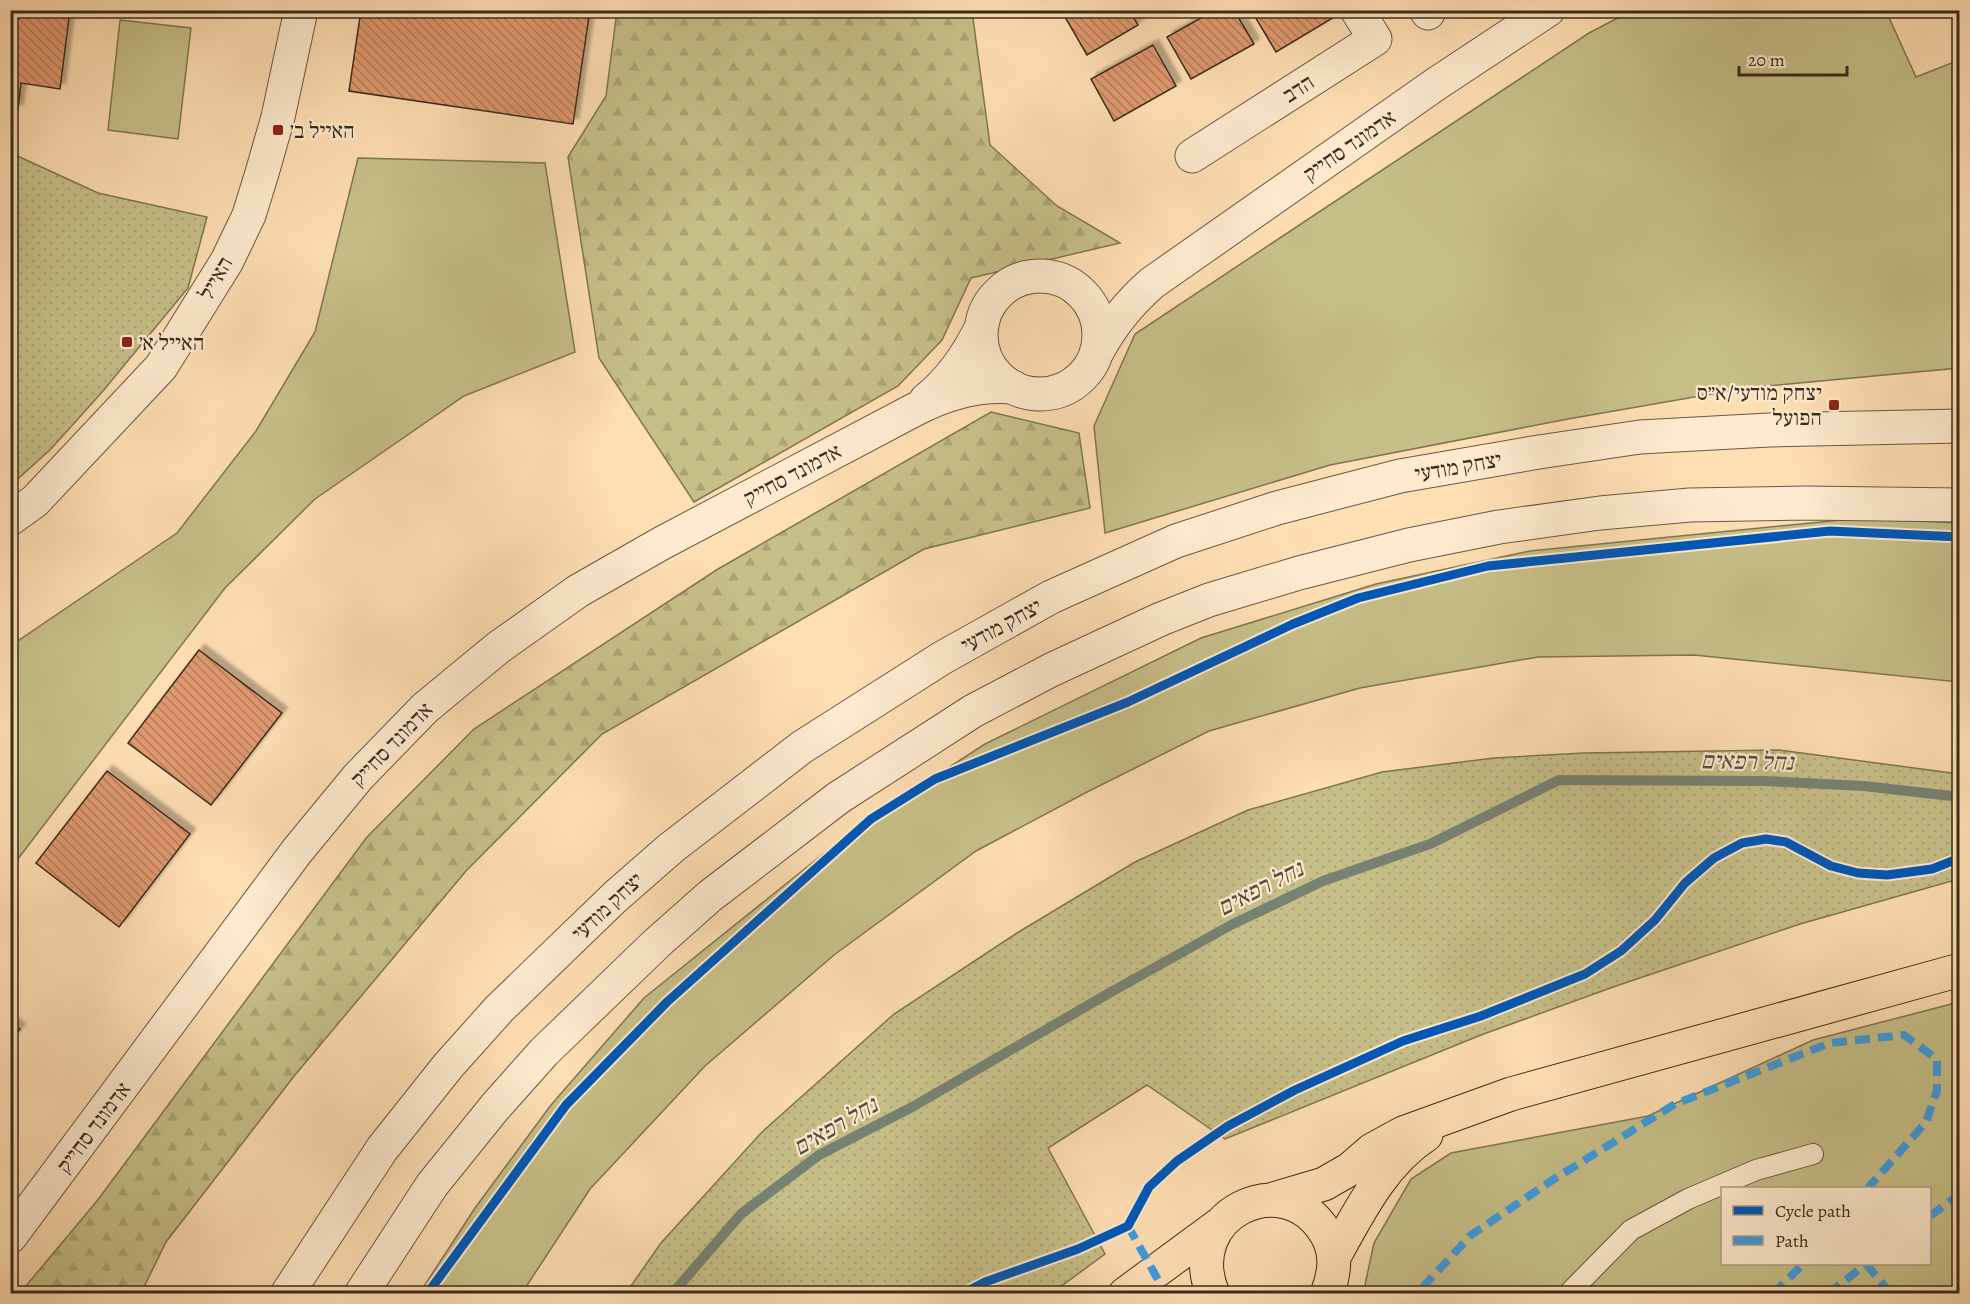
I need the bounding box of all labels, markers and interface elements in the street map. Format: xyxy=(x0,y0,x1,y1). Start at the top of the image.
scale bar xyxy=(1739,39,1847,77)
text: 20 m xyxy=(1748,48,1785,72)
street label: הדב xyxy=(1277,67,1320,110)
street label: אדמונד סחייק xyxy=(1297,103,1402,189)
place label: האייל ב׳ xyxy=(290,116,355,146)
marker: האייל ב׳ xyxy=(271,123,285,137)
street label: האייל xyxy=(191,251,240,306)
place label: האייל א׳ xyxy=(139,328,204,358)
marker: האייל א׳ xyxy=(120,335,134,349)
place label: יצחק מודעי/א״ס הפועל xyxy=(1697,378,1822,433)
marker: יצחק מודעי/א״ס הפועל xyxy=(1827,398,1841,412)
street label: אדמונד סחייק xyxy=(738,436,847,513)
street label: יצחק מודעי xyxy=(1412,445,1504,489)
street label: יצחק מודעי xyxy=(956,591,1047,660)
street label: אדמונד סחייק xyxy=(344,696,440,794)
water label: נחל רפאים xyxy=(1700,744,1796,778)
water label: נחל רפאים xyxy=(1211,852,1310,923)
street label: יצחק מודעי xyxy=(565,866,650,948)
street label: אדמונד סחייק xyxy=(50,1076,138,1179)
water label: נחל רפאים xyxy=(787,1088,885,1163)
legend xyxy=(1721,1187,1931,1265)
text: Cycle path xyxy=(1775,1199,1851,1223)
text: Path xyxy=(1775,1229,1809,1253)

